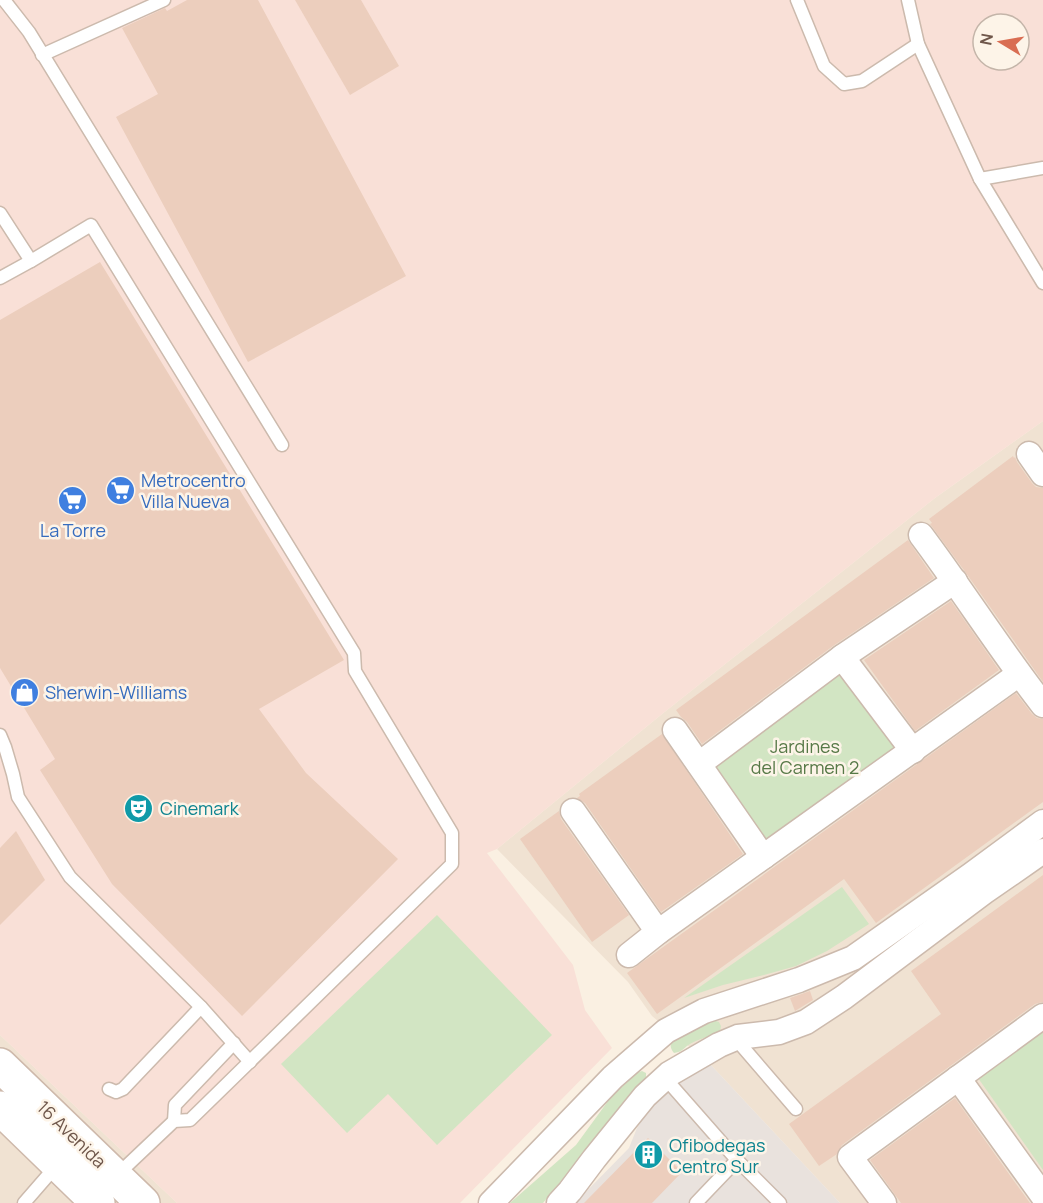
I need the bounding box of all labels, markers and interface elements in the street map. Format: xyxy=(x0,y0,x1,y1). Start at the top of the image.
north arrow xyxy=(971,12,1031,72)
text: N xyxy=(974,31,998,47)
place label: Metrocentro Villa Nueva xyxy=(141,468,246,513)
supermarket icon: Metrocentro Villa Nueva xyxy=(104,474,136,506)
supermarket icon: La Torre xyxy=(57,485,89,517)
place label: La Torre xyxy=(40,518,106,542)
shop icon: Sherwin-Williams xyxy=(8,676,40,708)
place label: Sherwin-Williams xyxy=(45,680,187,704)
park label: Jardines del Carmen 2 xyxy=(751,734,859,779)
theatre icon: Cinemark xyxy=(123,792,155,824)
place label: Cinemark xyxy=(160,796,240,820)
street label: 16 Avenida xyxy=(32,1095,112,1173)
place label: Ofibodegas Centro Sur xyxy=(669,1133,765,1178)
building icon: Ofibodegas Centro Sur xyxy=(632,1139,664,1171)

